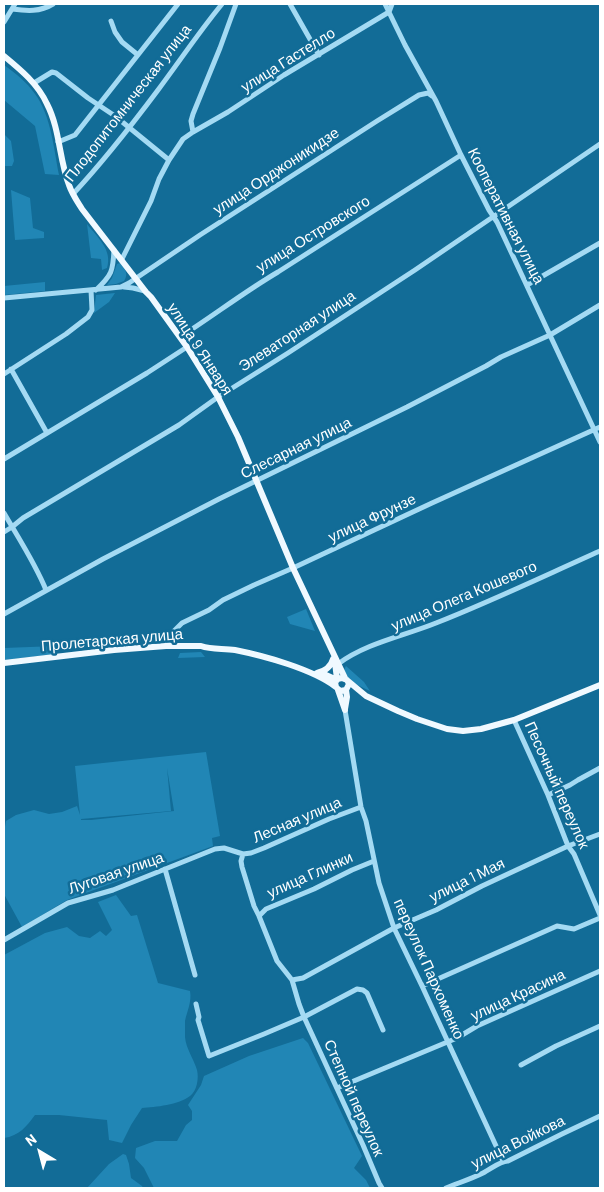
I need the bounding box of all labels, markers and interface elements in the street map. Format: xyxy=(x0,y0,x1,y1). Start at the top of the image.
street label: Плодопитомническая улица xyxy=(61,21,195,185)
street label: улица Гастелло xyxy=(237,24,339,96)
street label: улица Орджоникидзе xyxy=(210,124,342,218)
street label: Кооперативная улица xyxy=(464,145,548,287)
street label: улица Островского xyxy=(253,192,373,276)
street label: Элеваторная улица xyxy=(235,287,359,375)
street label: улица 9 Января xyxy=(163,299,237,399)
street label: Слесарная улица xyxy=(238,413,354,483)
street label: улица Фрунзе xyxy=(325,490,419,546)
street label: улица Олега Кошевого xyxy=(389,557,539,635)
street label: Пролетарская улица xyxy=(40,625,184,655)
street label: Песочный переулок xyxy=(521,719,593,851)
street label: Лесная улица xyxy=(250,793,344,847)
street label: Луговая улица xyxy=(66,848,166,898)
street label: улица Глинки xyxy=(264,848,356,902)
street label: улица 1 Мая xyxy=(426,854,508,906)
street label: переулок Пархоменко xyxy=(390,896,468,1042)
street label: улица Красина xyxy=(468,965,568,1025)
street label: Степной переулок xyxy=(320,1037,388,1159)
street label: улица Войкова xyxy=(468,1112,568,1172)
north arrow xyxy=(15,1127,65,1177)
text: N xyxy=(22,1130,40,1149)

